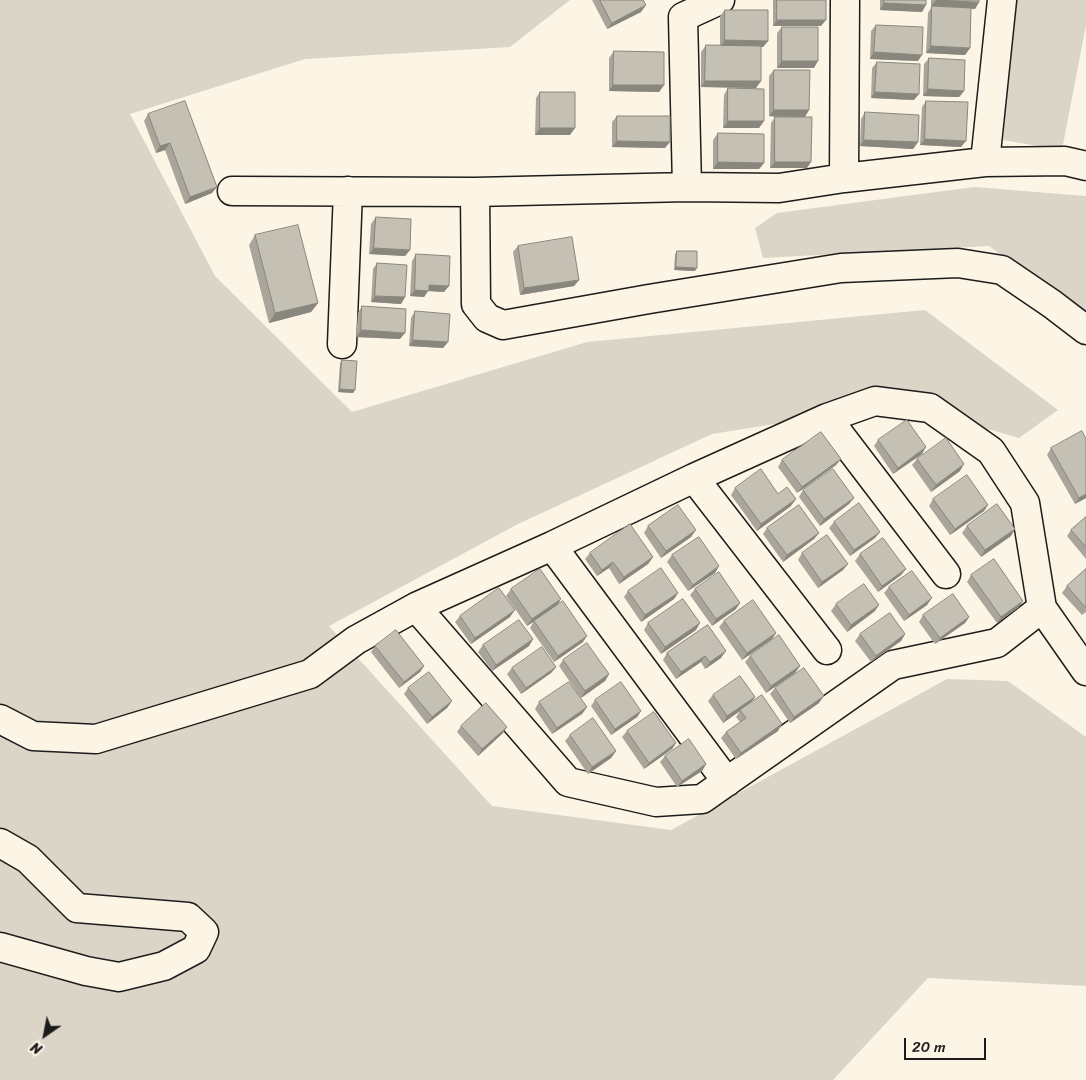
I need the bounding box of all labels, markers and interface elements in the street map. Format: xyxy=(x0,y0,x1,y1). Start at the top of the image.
north arrow xyxy=(20,1010,70,1060)
scale bar xyxy=(906,1028,988,1060)
text: 20 m xyxy=(912,1034,946,1060)
text: N xyxy=(26,1035,47,1061)

